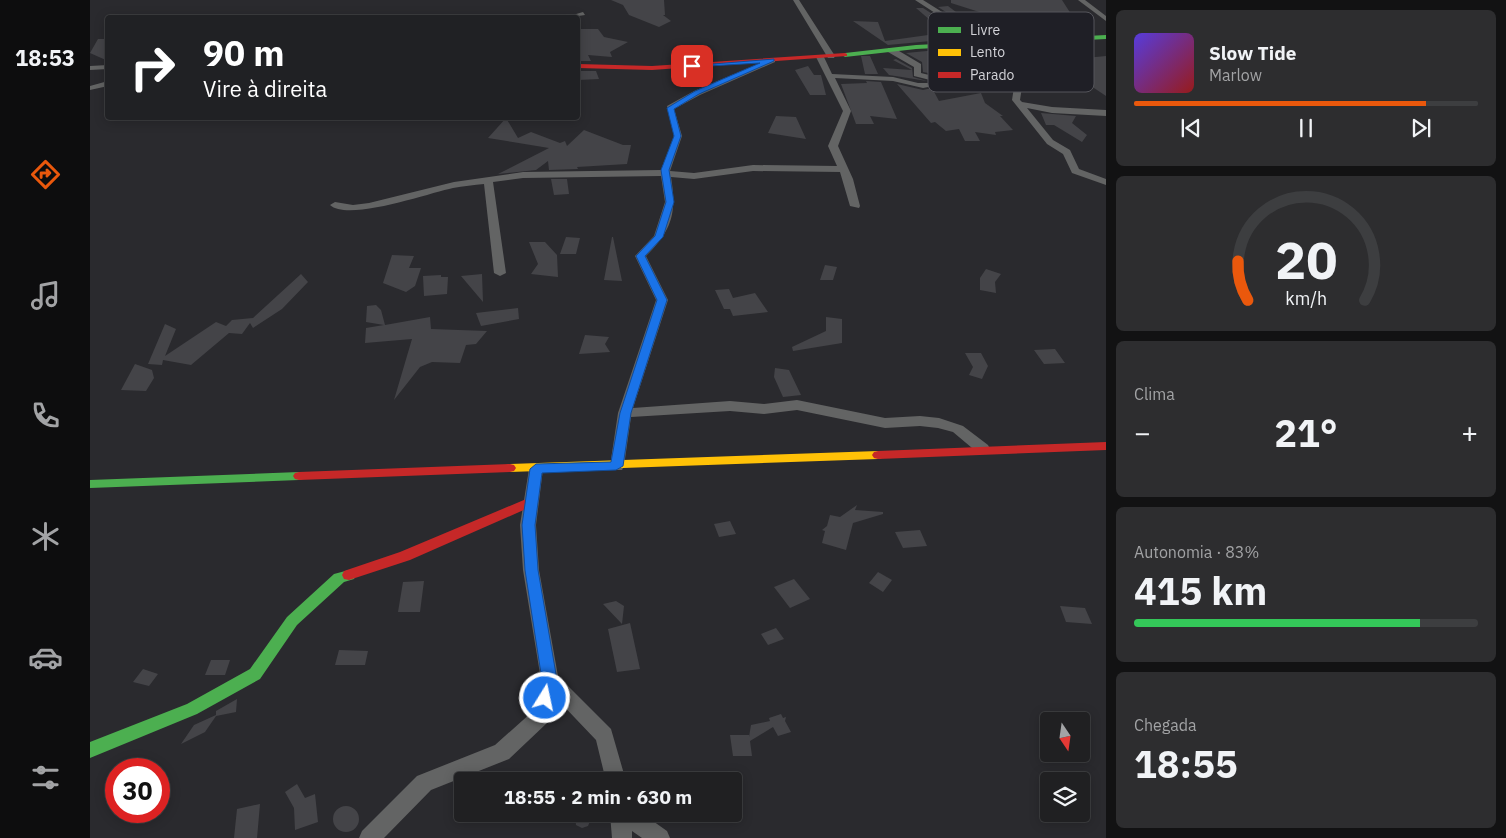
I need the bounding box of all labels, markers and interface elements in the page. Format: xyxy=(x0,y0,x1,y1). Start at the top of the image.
legend xyxy=(928,12,1094,92)
text: Livre xyxy=(970,21,1000,39)
text: 90 m xyxy=(203,30,285,76)
icon: right xyxy=(120,35,185,100)
text: Slow Tide xyxy=(1209,41,1296,65)
text: 18:53 xyxy=(15,43,75,72)
text: Lento xyxy=(970,43,1005,61)
pin xyxy=(671,45,713,87)
icon: arrive xyxy=(678,52,706,80)
text: Marlow xyxy=(1209,65,1262,85)
text: Parado xyxy=(970,66,1014,84)
text: Vire à direita xyxy=(203,74,327,103)
icon: previous xyxy=(1177,114,1205,142)
icon: pause xyxy=(1292,114,1320,142)
icon: next xyxy=(1407,114,1435,142)
icon: directions xyxy=(28,157,63,192)
text: 20 xyxy=(1275,226,1337,293)
icon: music xyxy=(28,278,63,313)
text: km/h xyxy=(1285,287,1327,310)
text: Clima xyxy=(1134,384,1175,404)
icon: phone xyxy=(28,398,63,433)
text: 21° xyxy=(1274,408,1338,457)
text: − xyxy=(1134,414,1151,451)
text: + xyxy=(1461,414,1478,451)
icon: climate xyxy=(28,519,63,554)
text: Autonomia · 83% xyxy=(1134,542,1259,562)
text: 415 km xyxy=(1134,566,1267,615)
icon: car xyxy=(28,640,63,675)
position arrow xyxy=(518,671,570,723)
north arrow xyxy=(1040,712,1090,762)
map controls xyxy=(1040,712,1090,822)
text: Chegada xyxy=(1134,715,1197,735)
text: 18:55 xyxy=(1134,739,1238,788)
speed limit sign: 30 xyxy=(105,758,170,823)
icon: filters xyxy=(28,760,63,795)
button: layers xyxy=(1040,772,1090,822)
text: 18:55 · 2 min · 630 m xyxy=(504,785,692,809)

